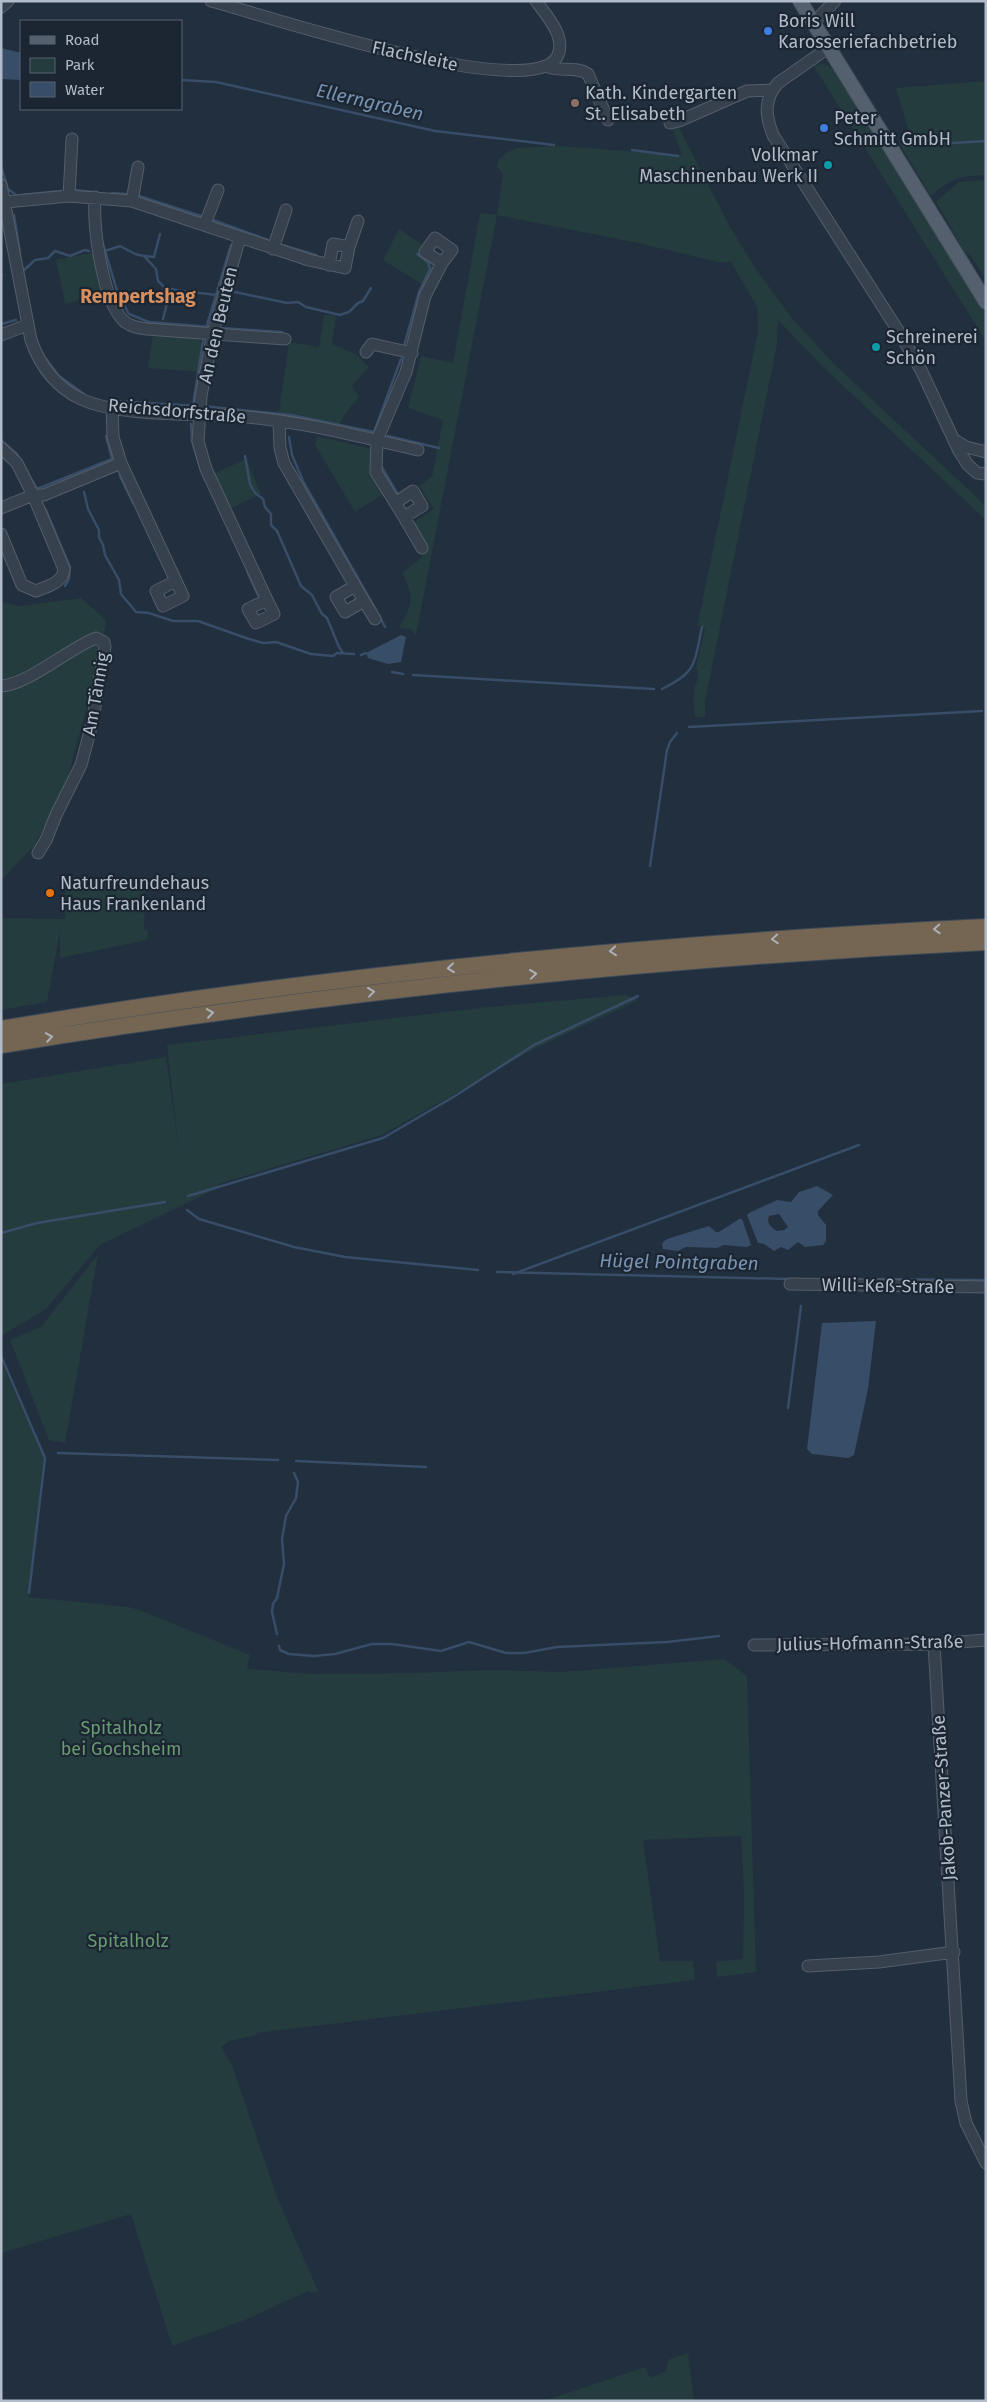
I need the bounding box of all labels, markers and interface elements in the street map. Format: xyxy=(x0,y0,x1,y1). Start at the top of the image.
place label: Boris Will Karosseriefachbetrieb xyxy=(778,10,958,53)
legend xyxy=(20,20,182,110)
marker: Boris Will Karosseriefachbetrieb xyxy=(762,25,774,37)
text: Road xyxy=(65,31,100,49)
street label: Flachsleite xyxy=(370,36,460,76)
text: Park xyxy=(65,56,95,74)
water label: Ellerngraben xyxy=(314,79,426,125)
text: Water xyxy=(65,81,104,99)
place label: Kath. Kindergarten St. Elisabeth xyxy=(585,82,737,125)
marker: Kath. Kindergarten St. Elisabeth xyxy=(569,97,581,109)
place label: Peter Schmitt GmbH xyxy=(834,107,951,150)
marker: Peter Schmitt GmbH xyxy=(818,122,830,134)
place label: Volkmar Maschinenbau Werk II xyxy=(639,144,818,187)
marker: Volkmar Maschinenbau Werk II xyxy=(822,159,834,171)
street label: An den Beuten xyxy=(194,264,242,386)
district label: Rempertshag xyxy=(80,285,196,308)
place label: Schreinerei Schön xyxy=(886,326,978,369)
marker: Schreinerei Schön xyxy=(870,341,882,353)
street label: Reichsdorfstraße xyxy=(107,394,247,428)
street label: Am Tännig xyxy=(78,650,114,737)
place label: Naturfreundehaus Haus Frankenland xyxy=(60,872,209,915)
marker: Naturfreundehaus Haus Frankenland xyxy=(44,887,56,899)
one-way arrow xyxy=(933,924,941,935)
one-way arrow xyxy=(771,933,779,944)
one-way arrow xyxy=(609,946,617,957)
one-way arrow xyxy=(447,962,455,973)
one-way arrow xyxy=(529,969,537,980)
one-way arrow xyxy=(368,987,376,998)
one-way arrow xyxy=(206,1008,214,1018)
one-way arrow xyxy=(45,1032,54,1042)
water label: Hügel Pointgraben xyxy=(599,1249,759,1275)
street label: Willi-Keß-Straße xyxy=(821,1274,955,1298)
street label: Julius-Hofmann-Straße xyxy=(776,1630,964,1656)
street label: Jakob-Panzer-Straße xyxy=(927,1714,961,1882)
park label: Spitalholz bei Gochsheim xyxy=(61,1717,181,1760)
park label: Spitalholz xyxy=(87,1930,169,1952)

